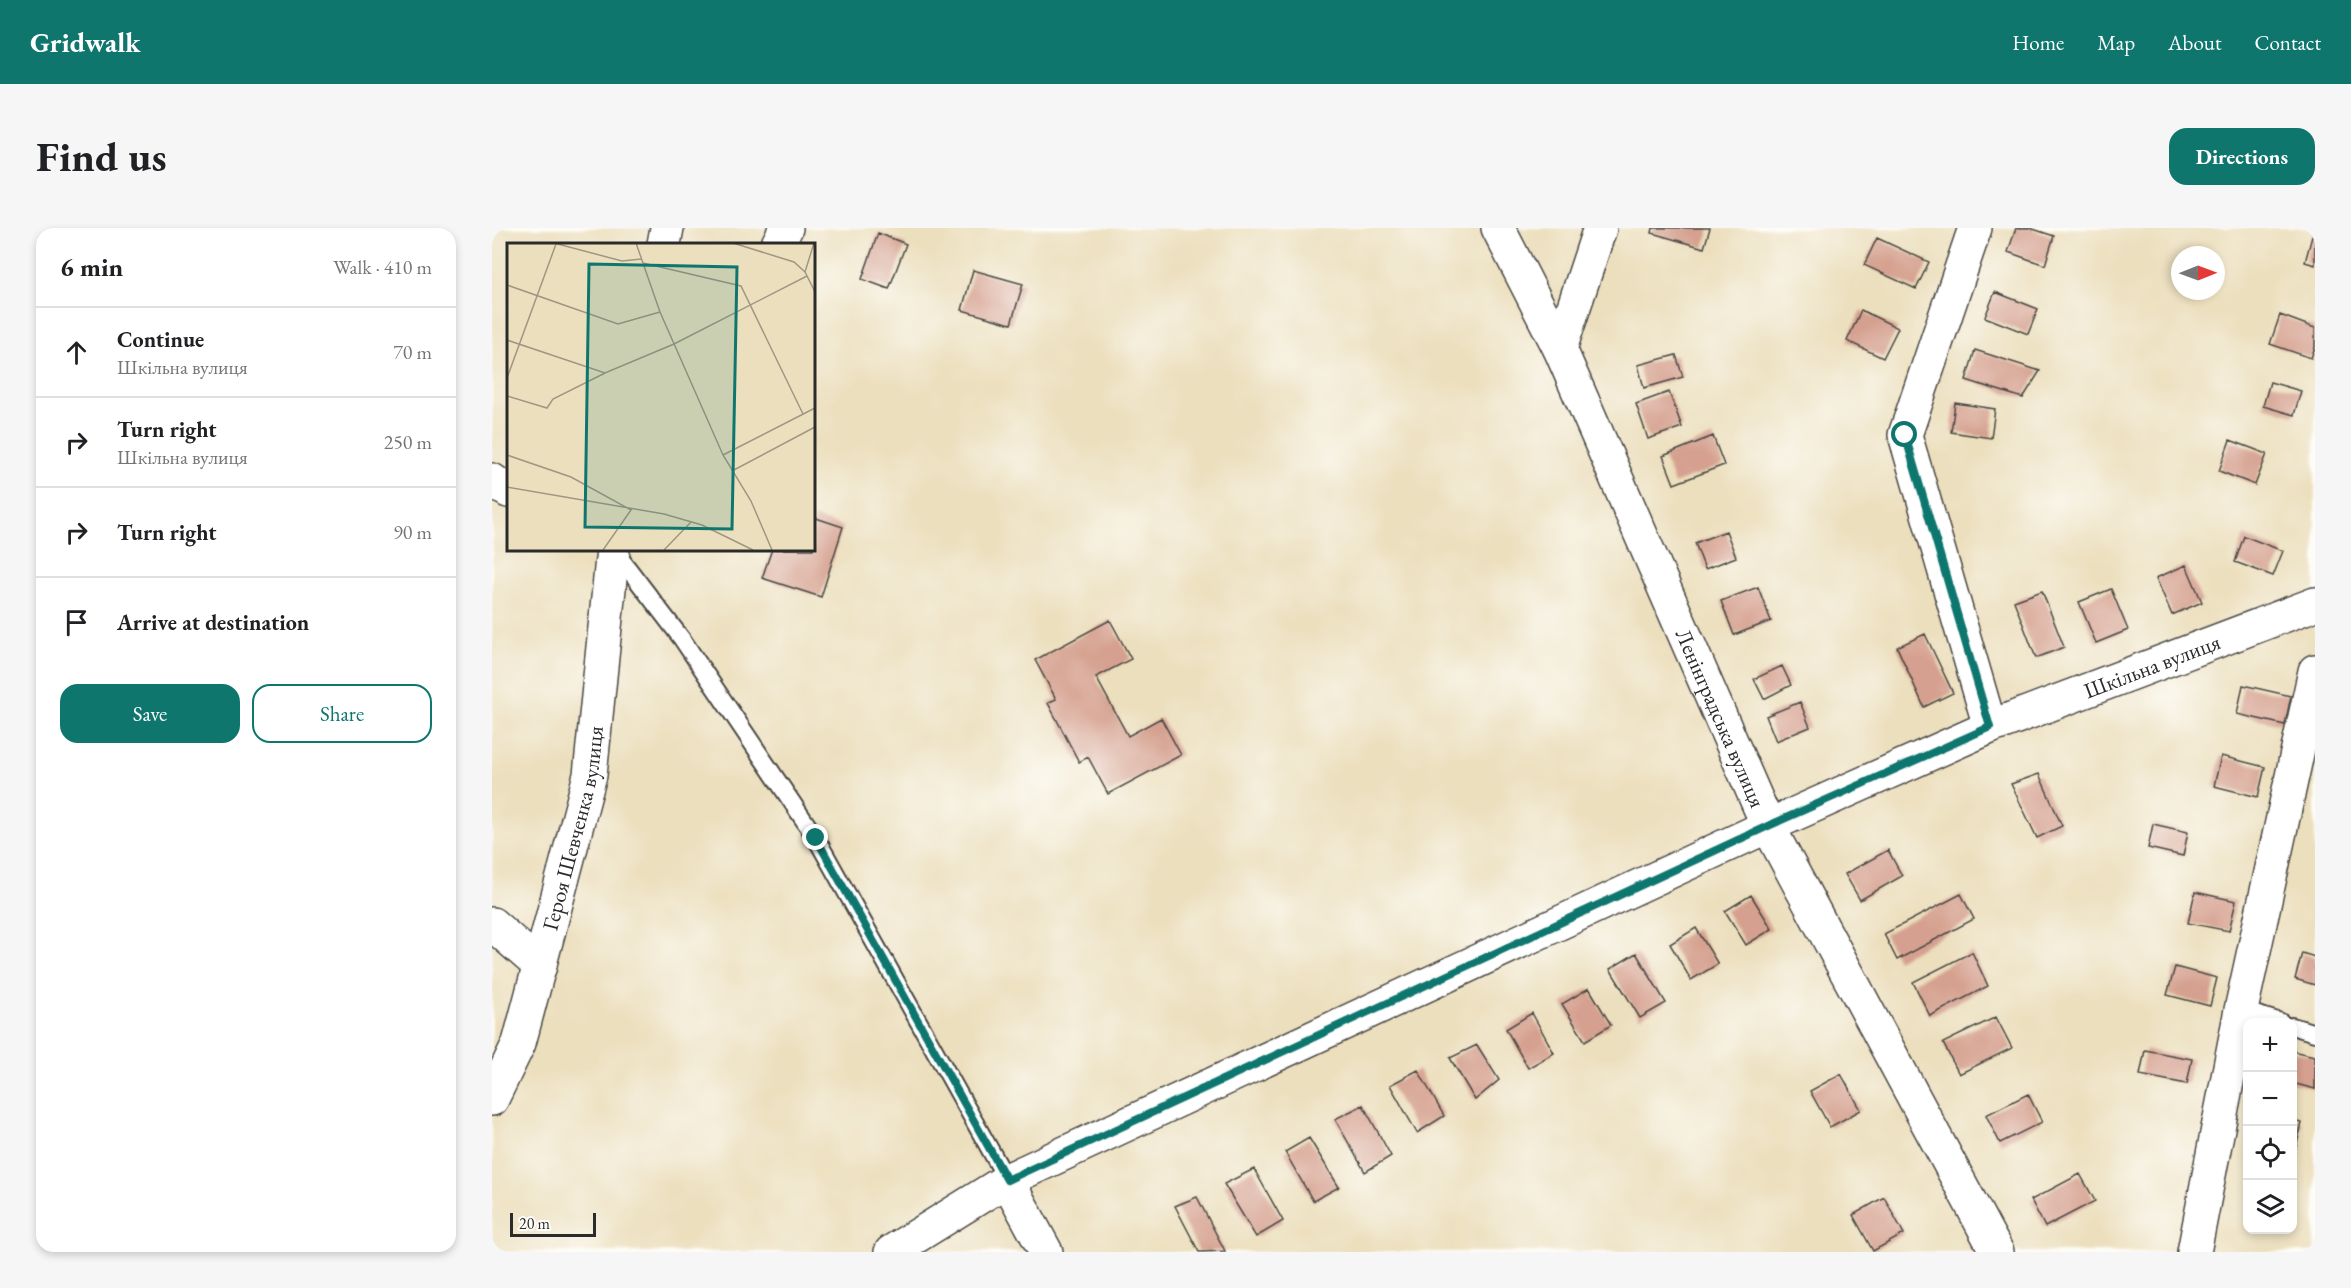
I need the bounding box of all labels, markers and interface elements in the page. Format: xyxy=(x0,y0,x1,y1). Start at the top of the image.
text: Gridwalk xyxy=(30,24,141,60)
text: Home xyxy=(2012,29,2064,56)
text: Map xyxy=(2097,29,2135,56)
text: About xyxy=(2168,29,2221,56)
text: Contact xyxy=(2254,29,2321,56)
button: Directions xyxy=(2169,128,2315,185)
text: Find us xyxy=(36,129,167,184)
inset map xyxy=(507,243,814,550)
north arrow xyxy=(2171,246,2225,300)
text: 6 min xyxy=(60,250,123,284)
text: Walk · 410 m xyxy=(333,254,432,280)
text: Continue xyxy=(117,325,204,354)
icon: ahead xyxy=(60,336,93,369)
text: 70 m xyxy=(393,339,432,365)
text: Шкільна вулиця xyxy=(117,354,248,380)
text: Turn right xyxy=(117,415,216,444)
route start xyxy=(1891,421,1917,447)
icon: right xyxy=(60,426,93,459)
text: 250 m xyxy=(384,429,432,455)
text: Шкільна вулиця xyxy=(117,444,248,470)
icon: right xyxy=(60,516,93,549)
text: Turn right xyxy=(117,518,216,547)
text: 90 m xyxy=(393,519,432,545)
icon: arrive xyxy=(60,606,93,639)
text: Arrive at destination xyxy=(117,608,309,637)
street label: Ленінградська вулиця xyxy=(1669,624,1772,812)
street label: Шкільна вулиця xyxy=(2080,627,2225,705)
button: Save xyxy=(60,684,240,743)
button: Share xyxy=(252,684,432,743)
street label: Героя Шевченка вулиця xyxy=(535,724,610,934)
route end xyxy=(802,824,828,850)
map controls xyxy=(2243,1018,2297,1234)
button: + xyxy=(2243,1018,2297,1072)
button: − xyxy=(2243,1072,2297,1126)
button: locate xyxy=(2243,1126,2297,1180)
button: layers xyxy=(2243,1180,2297,1234)
scale bar xyxy=(510,1210,596,1238)
text: 20 m xyxy=(519,1213,550,1234)

